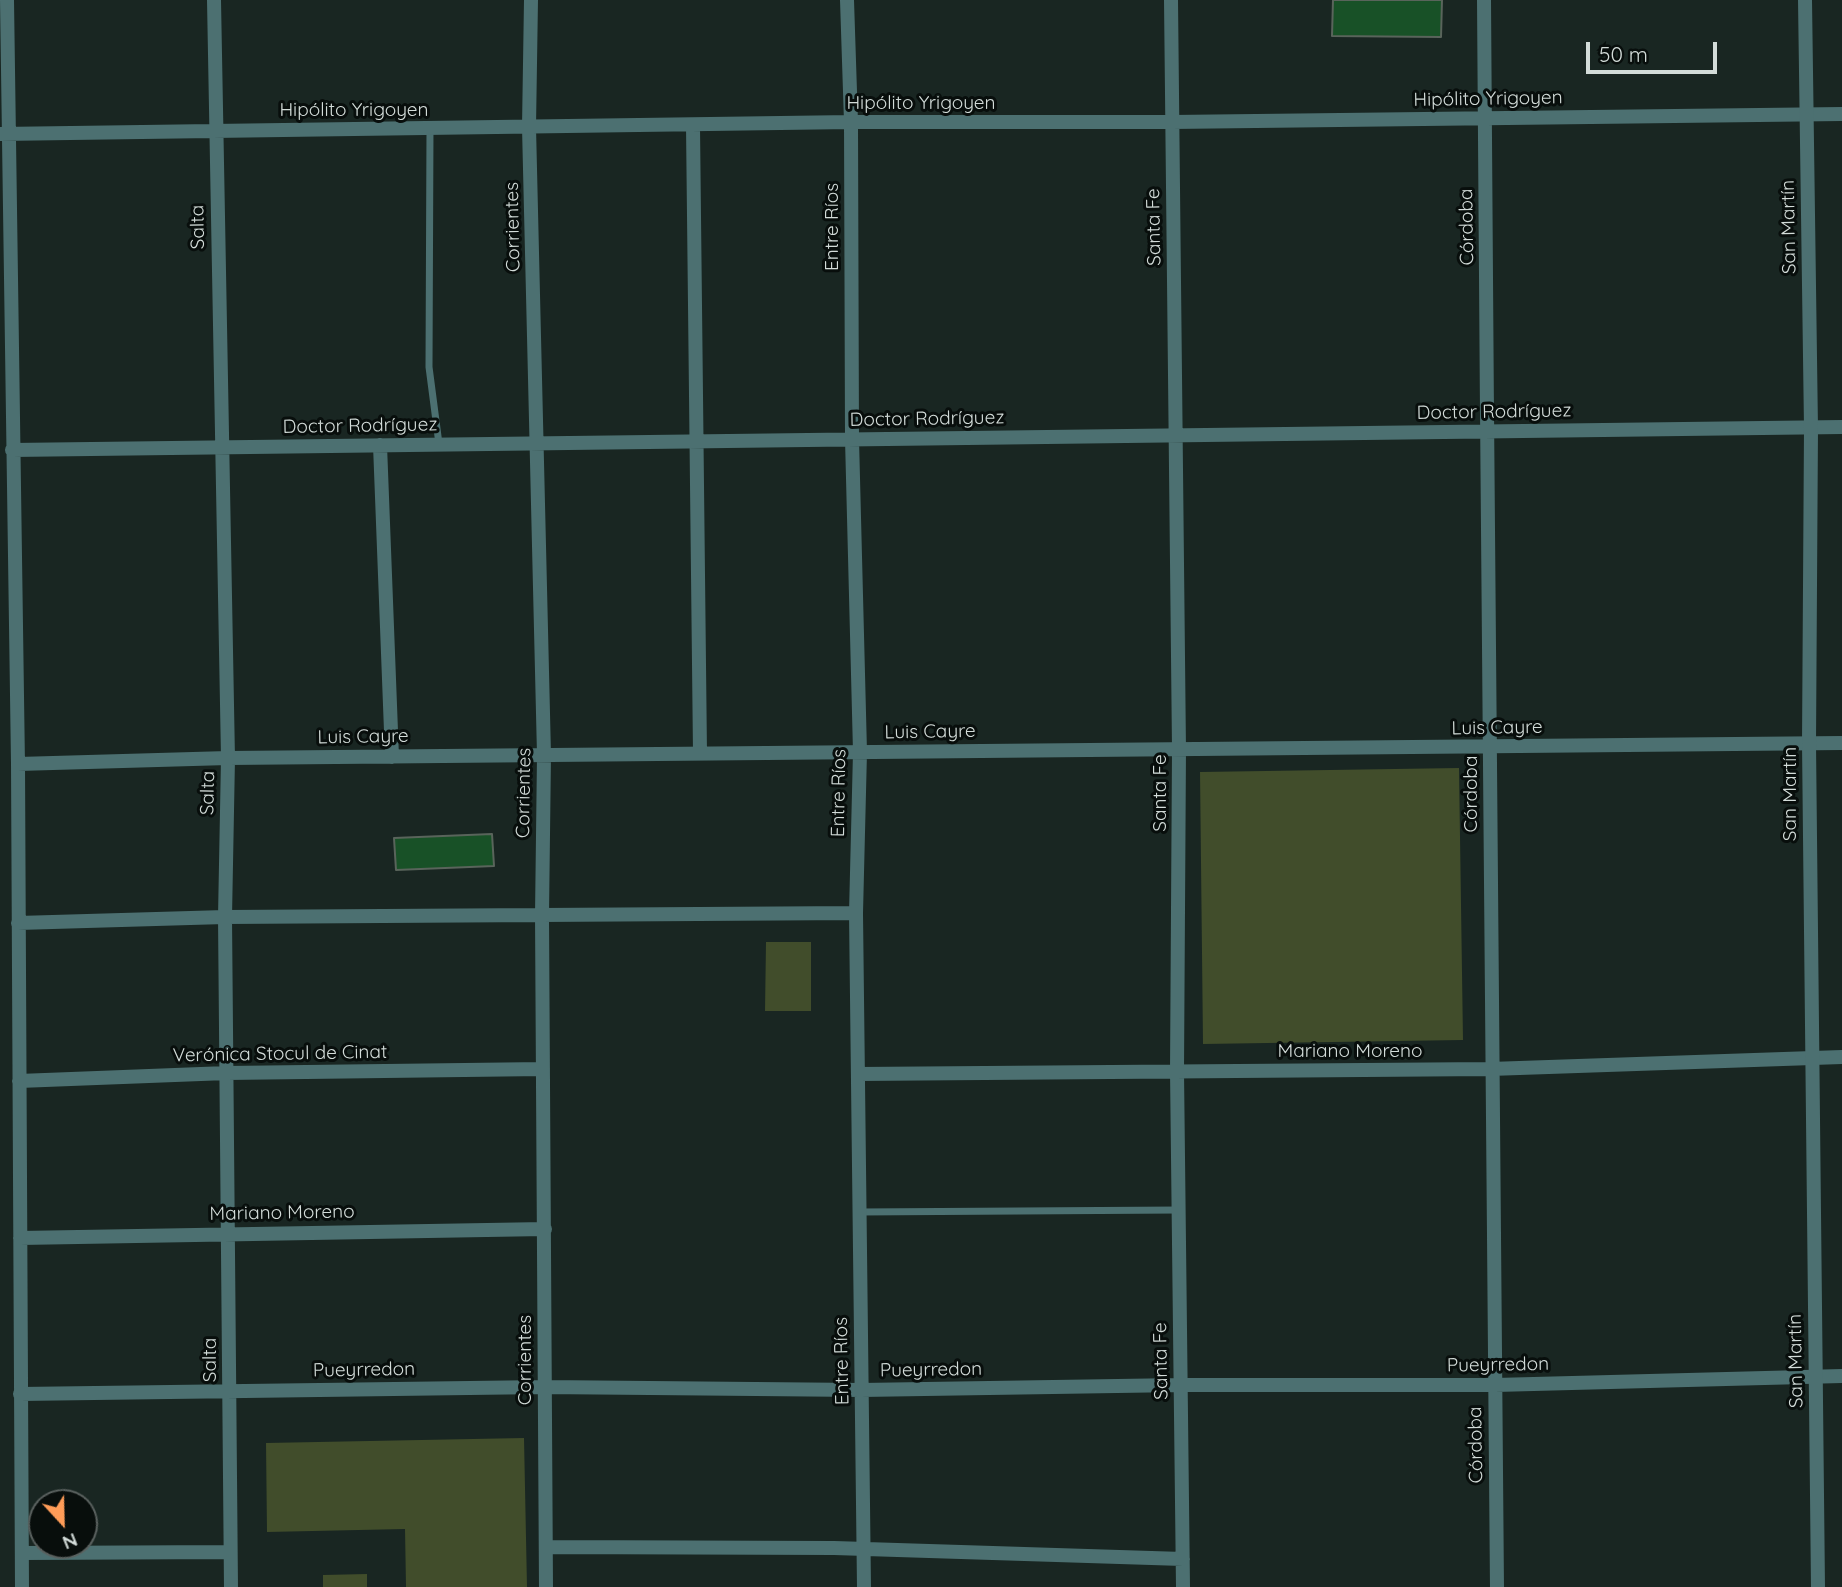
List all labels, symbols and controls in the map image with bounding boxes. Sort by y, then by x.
scale bar [1590,28,1721,72]
text: 50 m [1599,41,1648,67]
street label: Hipólito Yrigoyen [1413,86,1563,112]
street label: Hipólito Yrigoyen [846,92,996,114]
street label: Hipólito Yrigoyen [279,99,429,121]
street label: San Martín [1777,180,1801,274]
street label: Corrientes [501,182,525,272]
street label: Entre Ríos [821,183,843,271]
street label: Santa Fe [1142,188,1166,266]
street label: Córdoba [1455,188,1479,266]
street label: Salta [186,205,210,249]
street label: Doctor Rodríguez [1416,399,1572,425]
street label: Doctor Rodríguez [849,406,1005,432]
street label: Doctor Rodríguez [282,413,438,439]
street label: Luis Cayre [1451,716,1543,740]
street label: Luis Cayre [884,720,976,744]
street label: Luis Cayre [317,725,409,749]
street label: San Martín [1779,747,1801,841]
street label: Corrientes [512,748,536,838]
street label: Entre Ríos [827,749,851,837]
street label: Santa Fe [1149,754,1171,832]
street label: Córdoba [1460,756,1482,832]
street label: Salta [196,771,220,815]
street label: Mariano Moreno [1277,1040,1423,1062]
street label: Verónica Stocul de Cinat [172,1041,388,1067]
street label: Mariano Moreno [209,1200,355,1226]
street label: San Martín [1784,1314,1808,1408]
street label: Corrientes [514,1315,536,1405]
street label: Entre Ríos [830,1317,854,1405]
street label: Santa Fe [1149,1322,1173,1400]
street label: Salta [199,1338,221,1382]
street label: Pueyrredon [1447,1353,1549,1377]
street label: Pueyrredon [313,1358,415,1382]
street label: Pueyrredon [880,1358,982,1382]
street label: Córdoba [1464,1406,1488,1484]
north arrow [28,1489,98,1559]
text: N [59,1528,81,1555]

